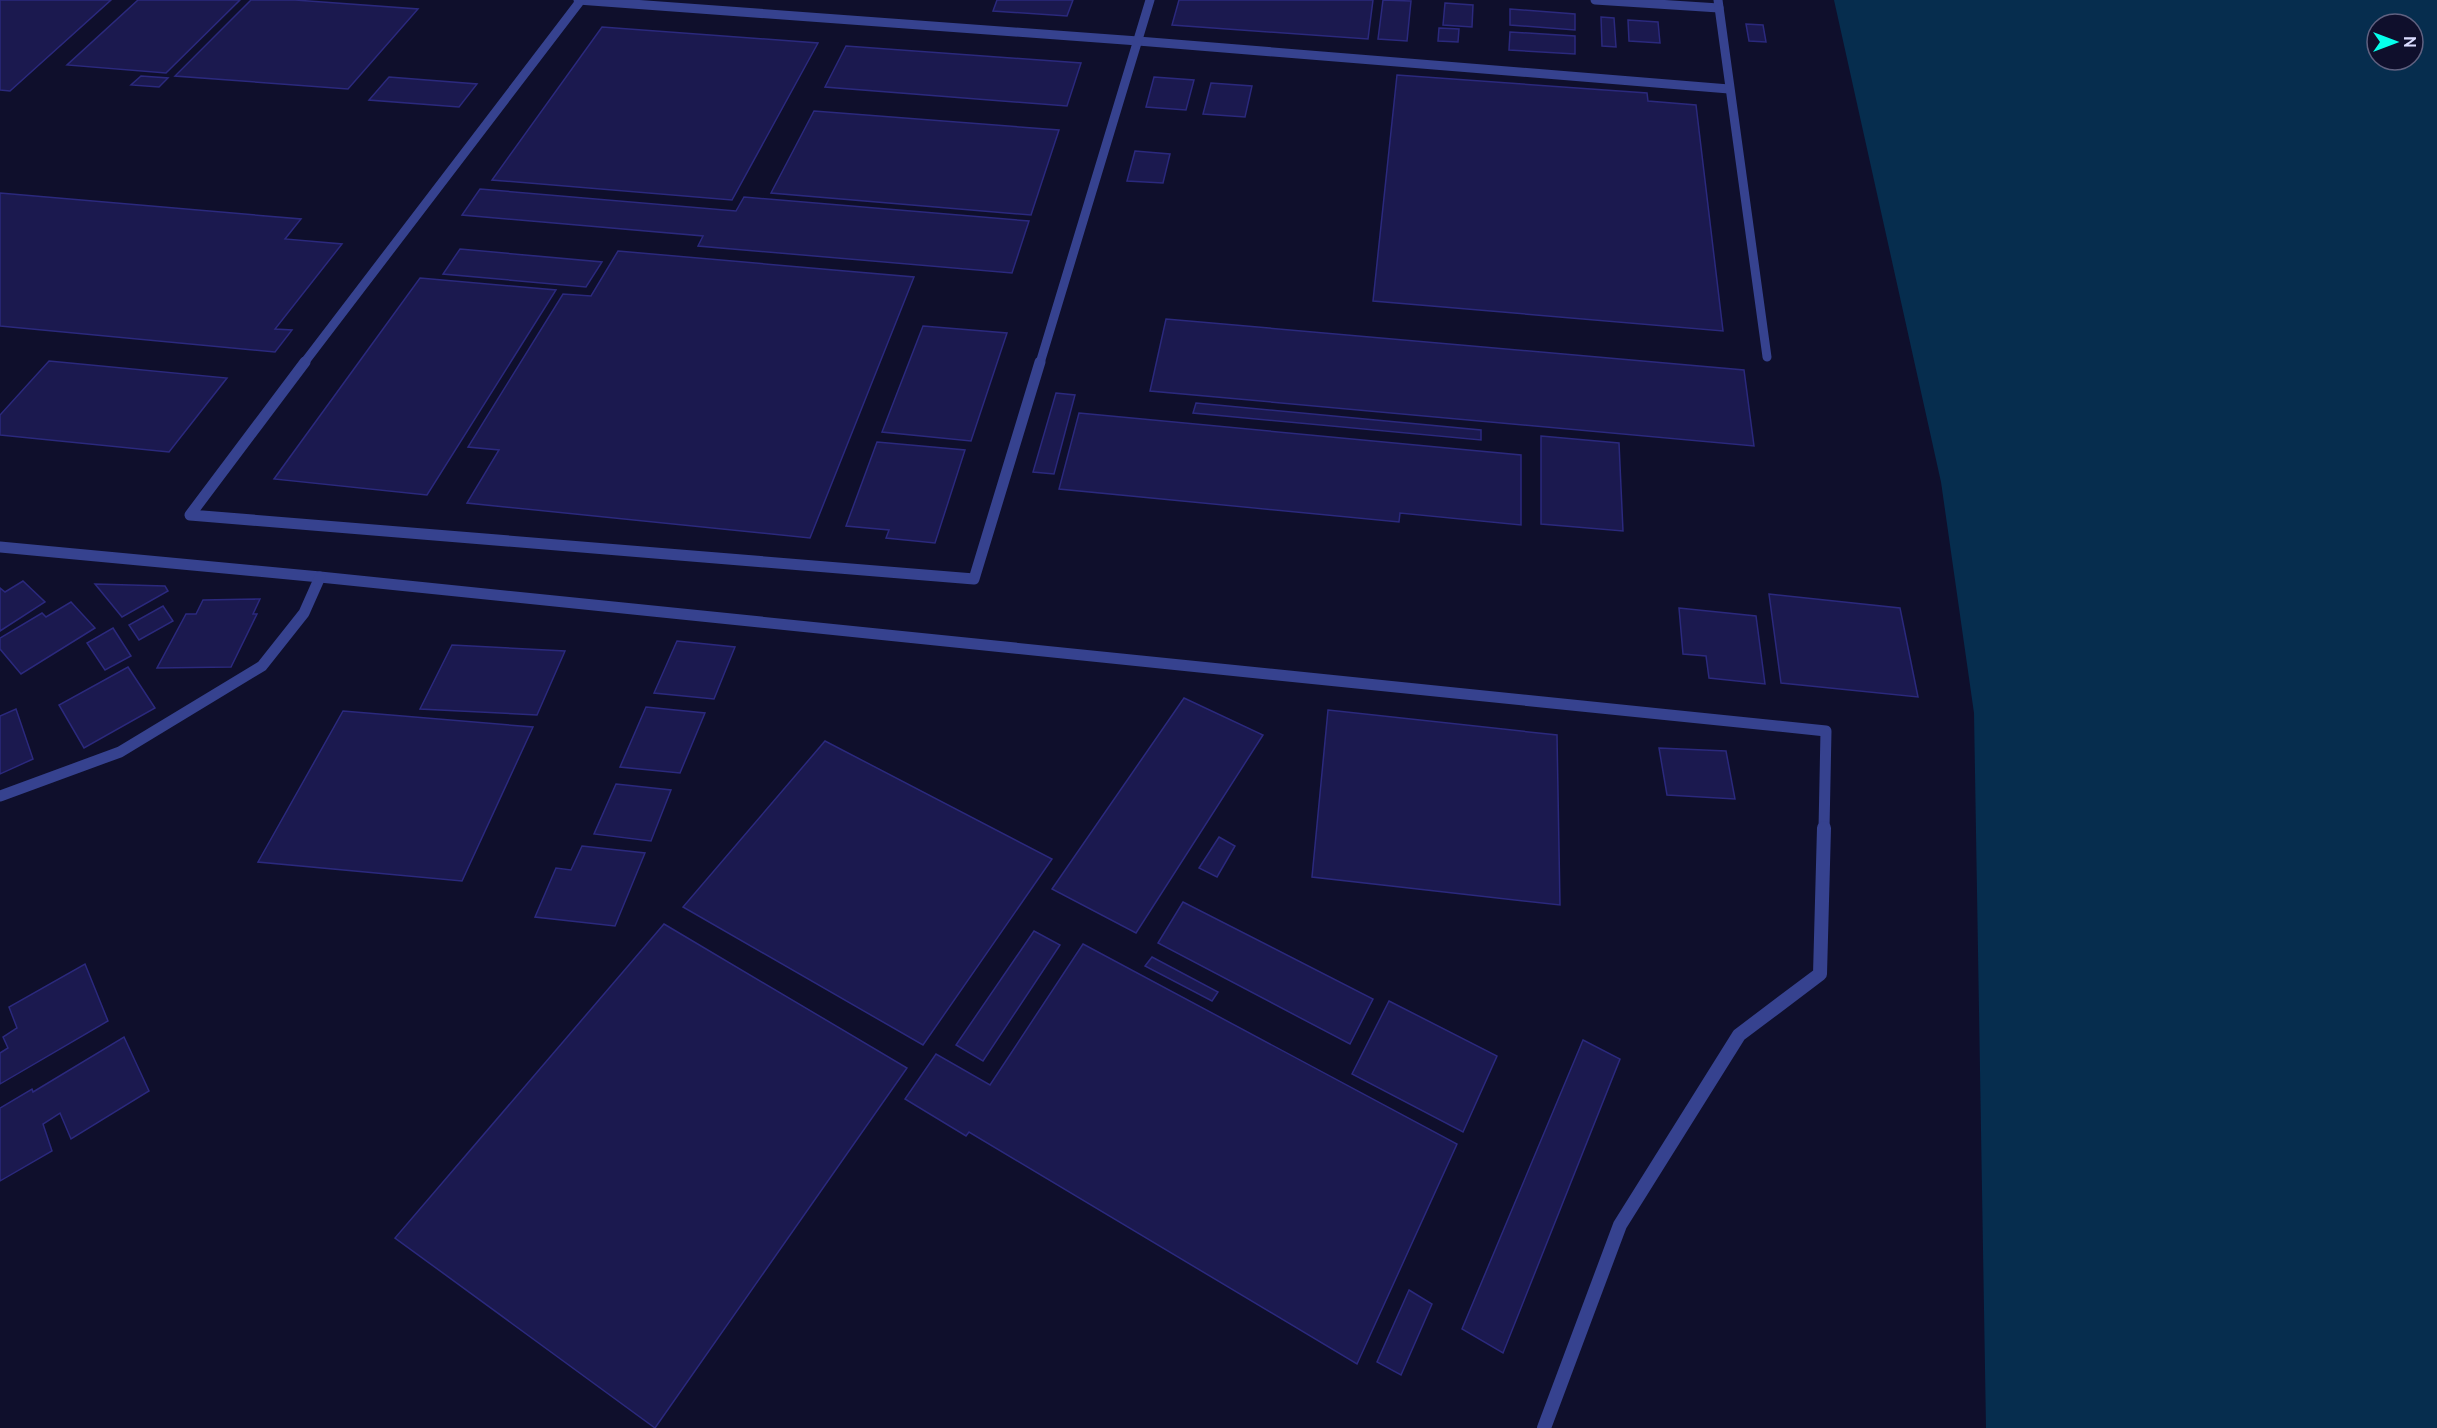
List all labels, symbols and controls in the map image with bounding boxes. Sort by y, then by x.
north arrow [2365,12,2425,72]
text: N [2401,36,2419,48]

